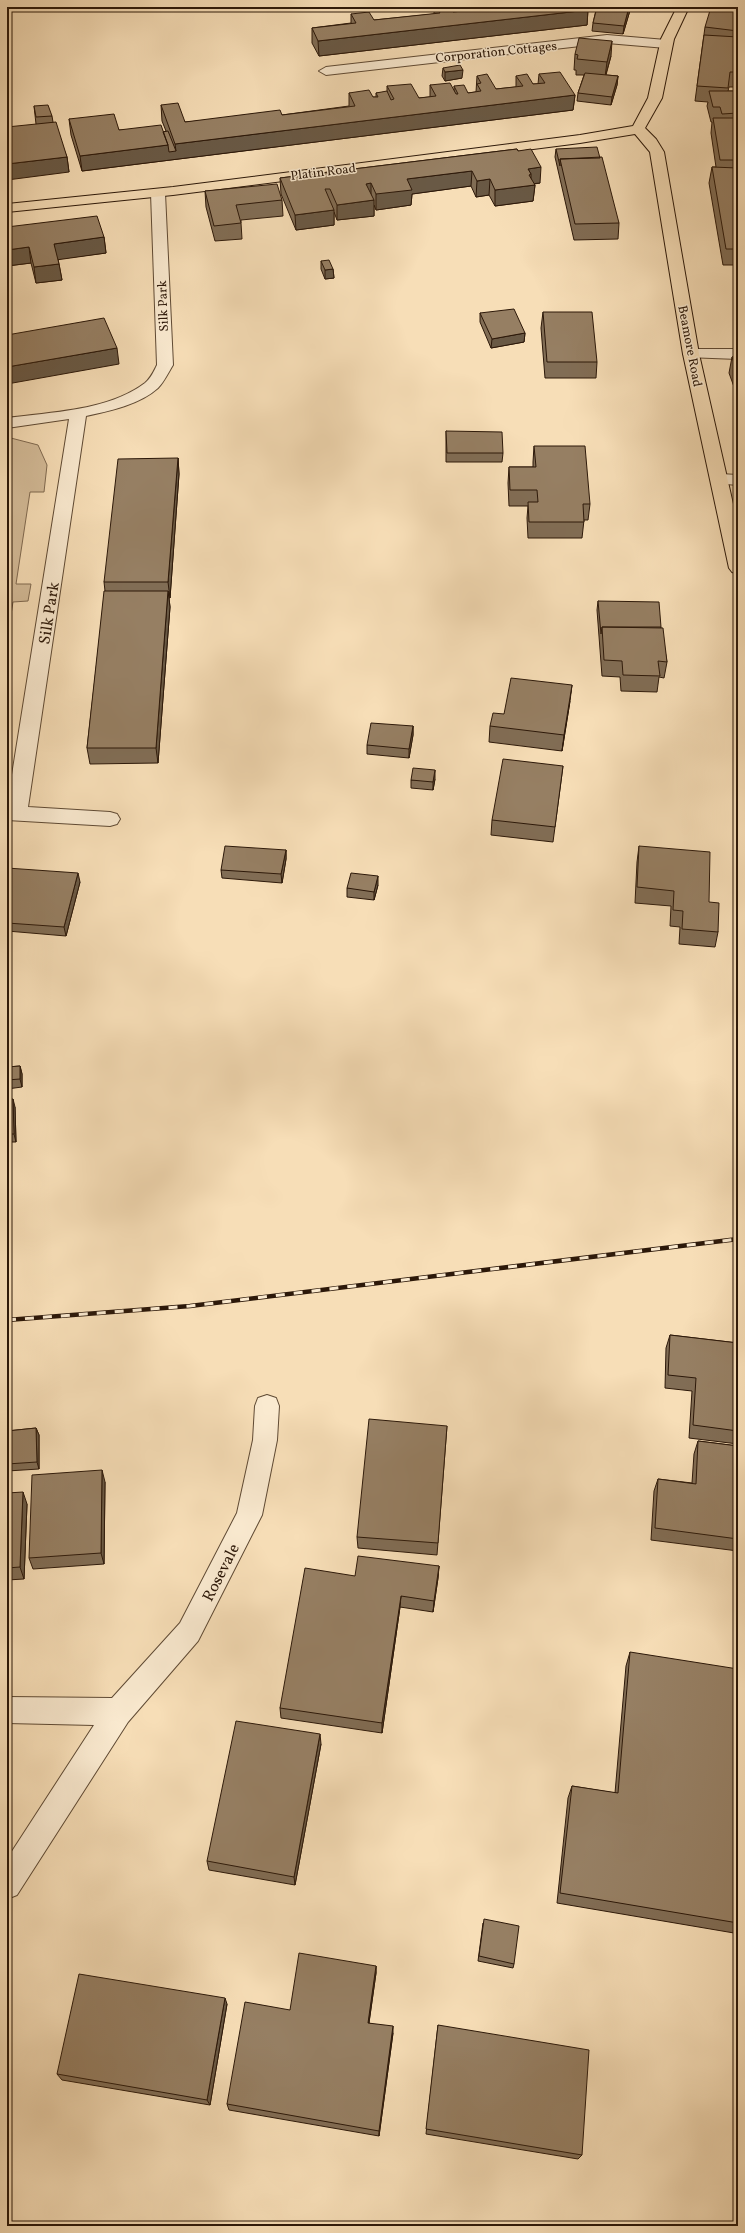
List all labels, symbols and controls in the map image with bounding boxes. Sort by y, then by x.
street label: Corporation Cottages [435,38,558,68]
street label: Platin Road [289,160,357,186]
street label: Silk Park [154,280,174,332]
street label: Beamore Road [672,304,706,389]
street label: Silk Park [34,580,66,646]
street label: Rosevale [198,1540,246,1606]

